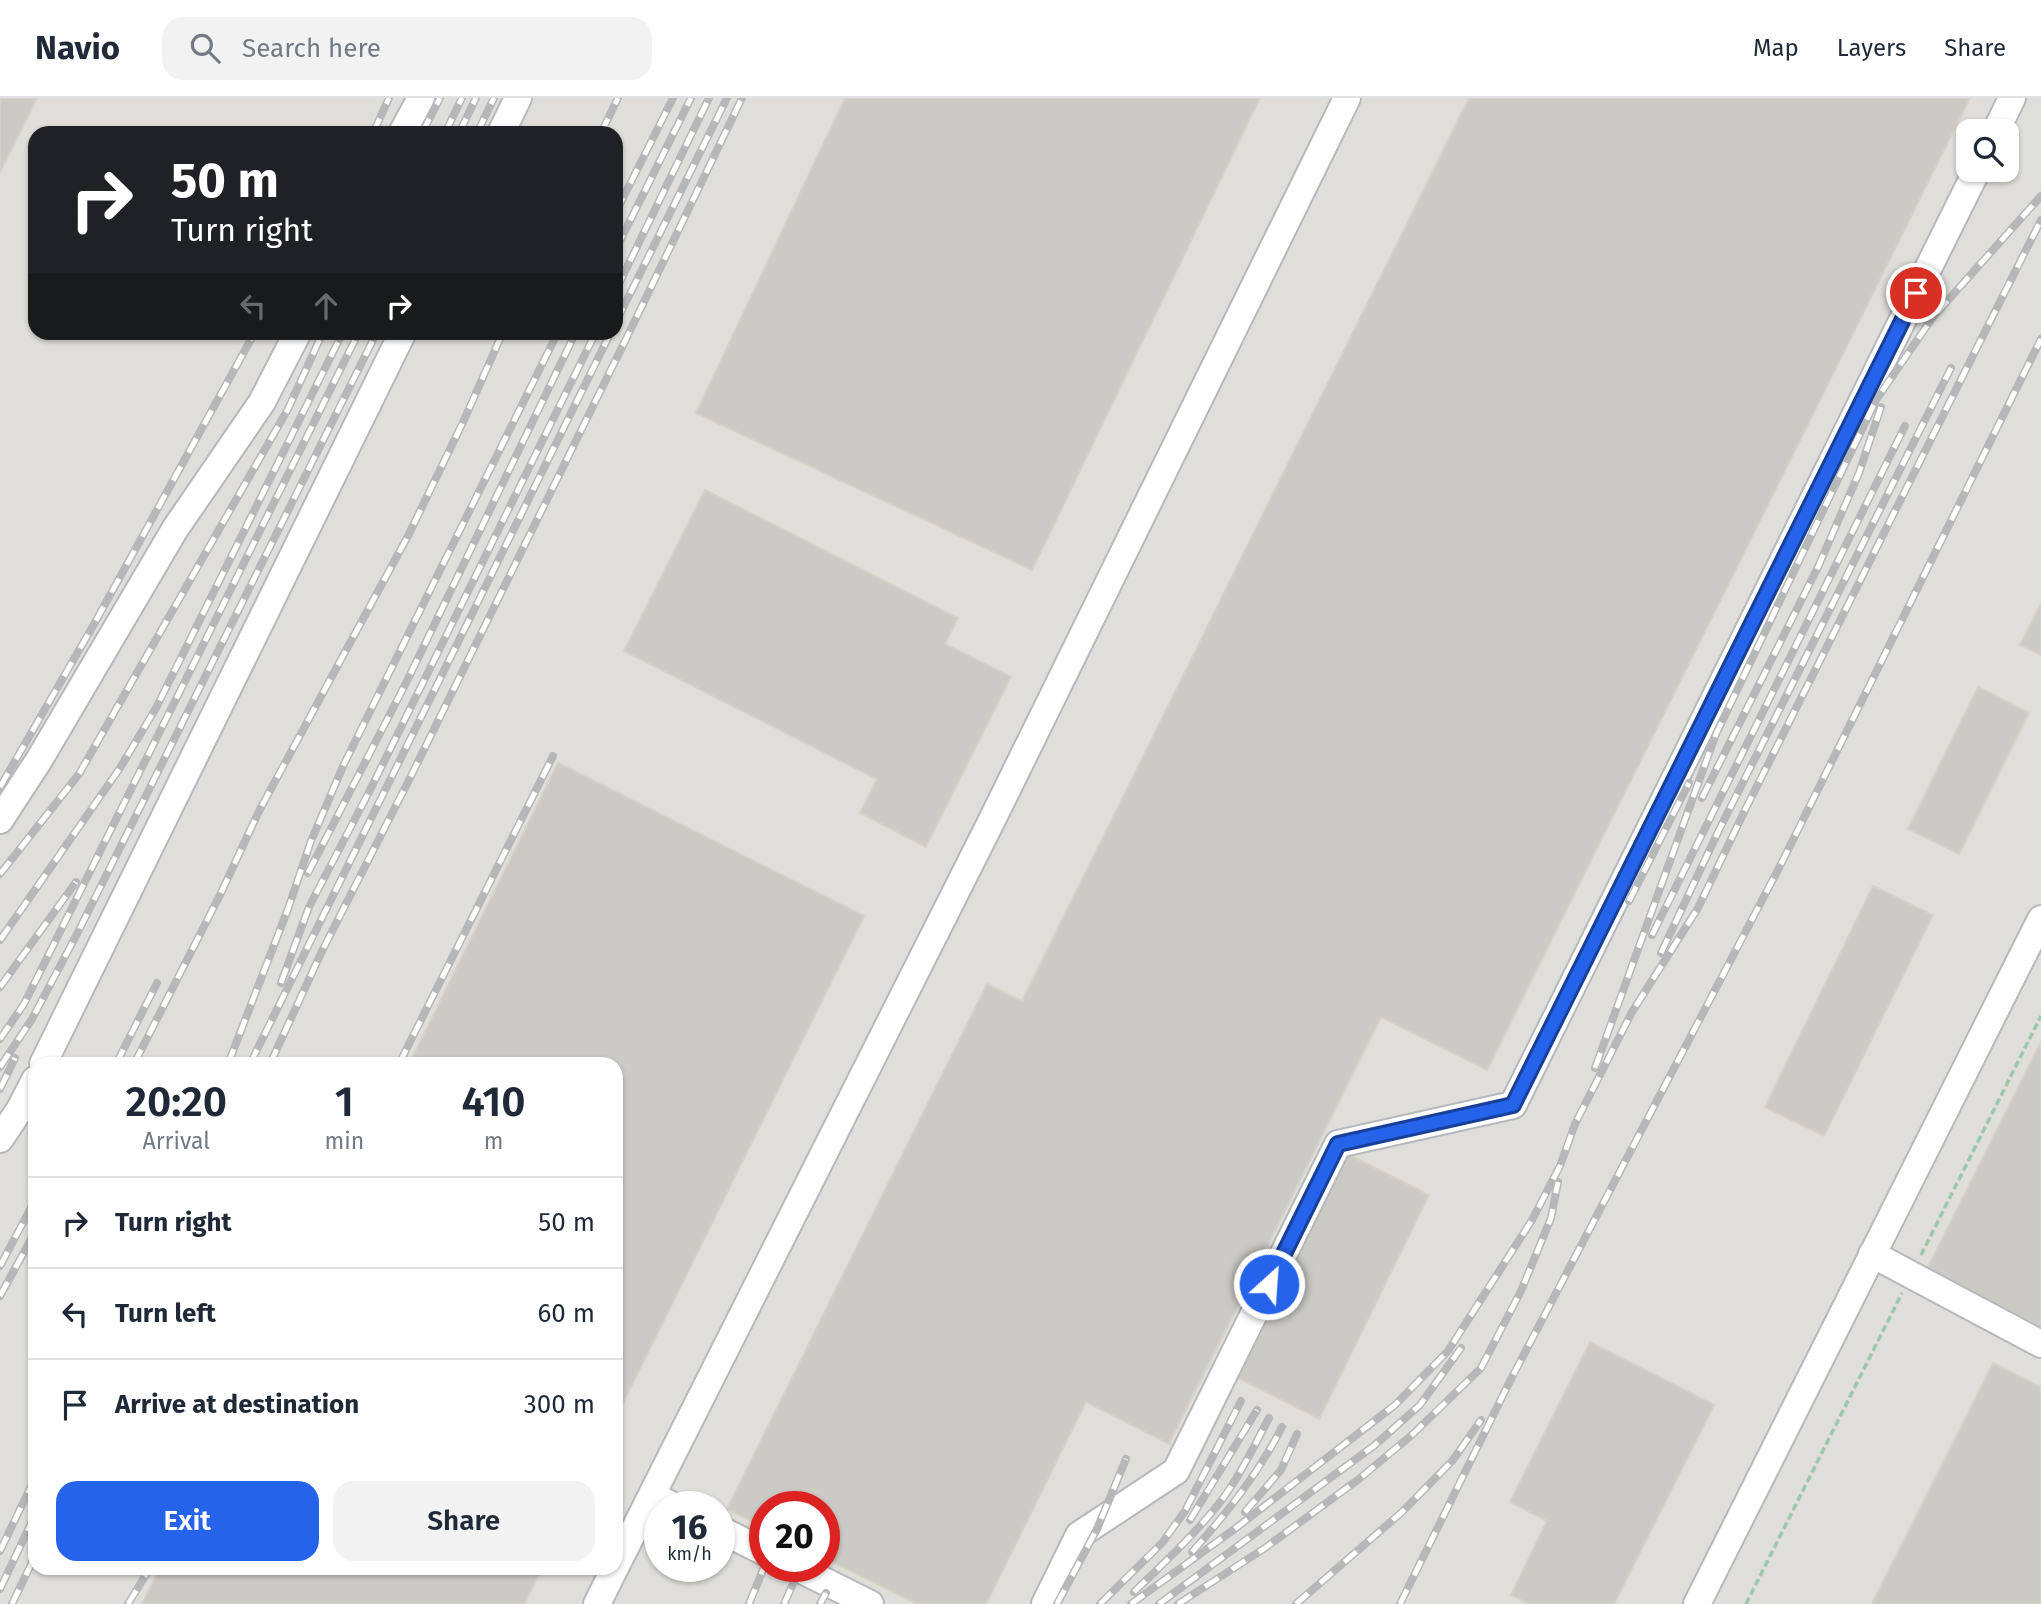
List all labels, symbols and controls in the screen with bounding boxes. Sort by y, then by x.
search box [162,17,652,80]
text: Navio [35,28,120,68]
icon: search [186,29,224,67]
text: Search here [242,33,381,64]
text: Map [1753,34,1799,62]
text: Layers [1837,34,1906,62]
text: Share [1944,34,2006,62]
map controls [1956,119,2019,182]
button: search [1956,119,2019,182]
text: 50 m [171,151,279,210]
icon: right [56,154,147,245]
text: Turn right [171,211,313,249]
pin [1886,263,1946,323]
icon: arrive [1897,274,1935,312]
icon: left [234,287,272,325]
icon: ahead [307,287,345,325]
icon: right [380,287,418,325]
text: 20:20 [125,1077,227,1127]
text: 1 [335,1077,354,1127]
text: 410 [462,1077,526,1127]
text: Arrival [143,1127,210,1155]
text: min [325,1127,364,1155]
text: m [484,1127,503,1155]
icon: right [56,1204,94,1242]
text: Turn right [115,1207,232,1238]
text: 50 m [538,1207,595,1238]
position arrow [1232,1247,1306,1321]
icon: left [56,1295,94,1333]
text: Turn left [115,1298,216,1329]
text: 60 m [537,1298,595,1329]
icon: arrive [56,1386,94,1424]
text: Arrive at destination [115,1389,359,1420]
text: 300 m [524,1389,595,1420]
button: Exit [56,1481,319,1561]
button: Share [333,1481,595,1561]
speed limit sign: 20 [749,1491,840,1582]
text: 16 [672,1506,707,1548]
text: km/h [667,1543,712,1565]

